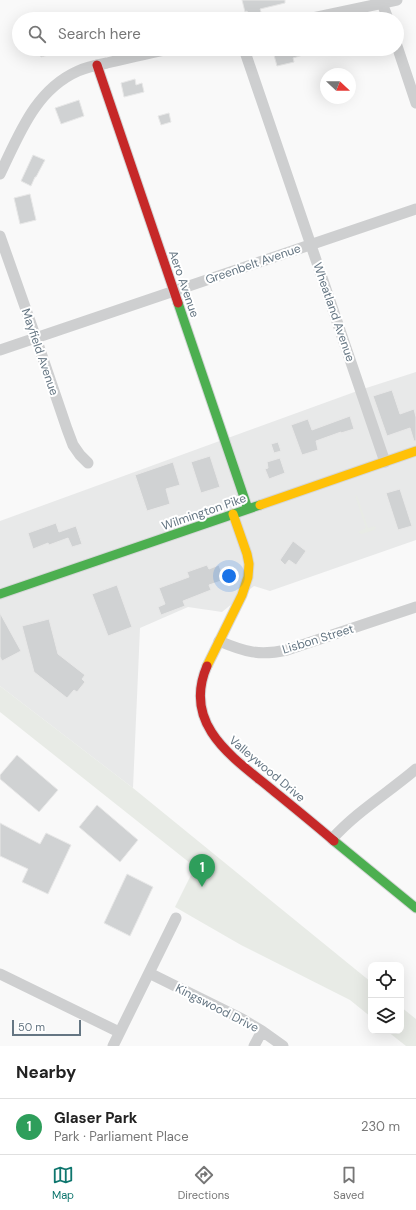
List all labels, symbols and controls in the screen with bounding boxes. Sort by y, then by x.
search box [12,12,404,56]
icon: search [26,23,48,45]
text: Search here [58,24,141,44]
north arrow [320,68,356,104]
street label: Greenbelt Avenue [203,240,303,288]
street label: Aero Avenue [165,248,203,320]
street label: Wheatland Avenue [310,260,359,364]
street label: Mayfield Avenue [18,306,62,398]
street label: Wilmington Pike [160,490,249,534]
your location [219,566,239,586]
street label: Lisbon Street [280,620,356,657]
street label: Valleywood Drive [226,732,309,806]
pin: 1 [189,854,215,887]
map controls [368,962,404,1034]
button: locate [368,962,404,998]
street label: Kingswood Drive [173,980,262,1036]
button: layers [368,998,404,1034]
scale bar [12,1018,81,1037]
text: 50 m [18,1020,45,1034]
text: Nearby [16,1061,76,1083]
text: Glaser Park [54,1108,137,1128]
text: 1 [27,1118,31,1135]
text: 230 m [361,1118,400,1135]
text: Park · Parliament Place [54,1128,189,1145]
tab: Map [52,1164,74,1202]
tab: Directions [178,1164,230,1202]
tab: Saved [333,1164,364,1202]

